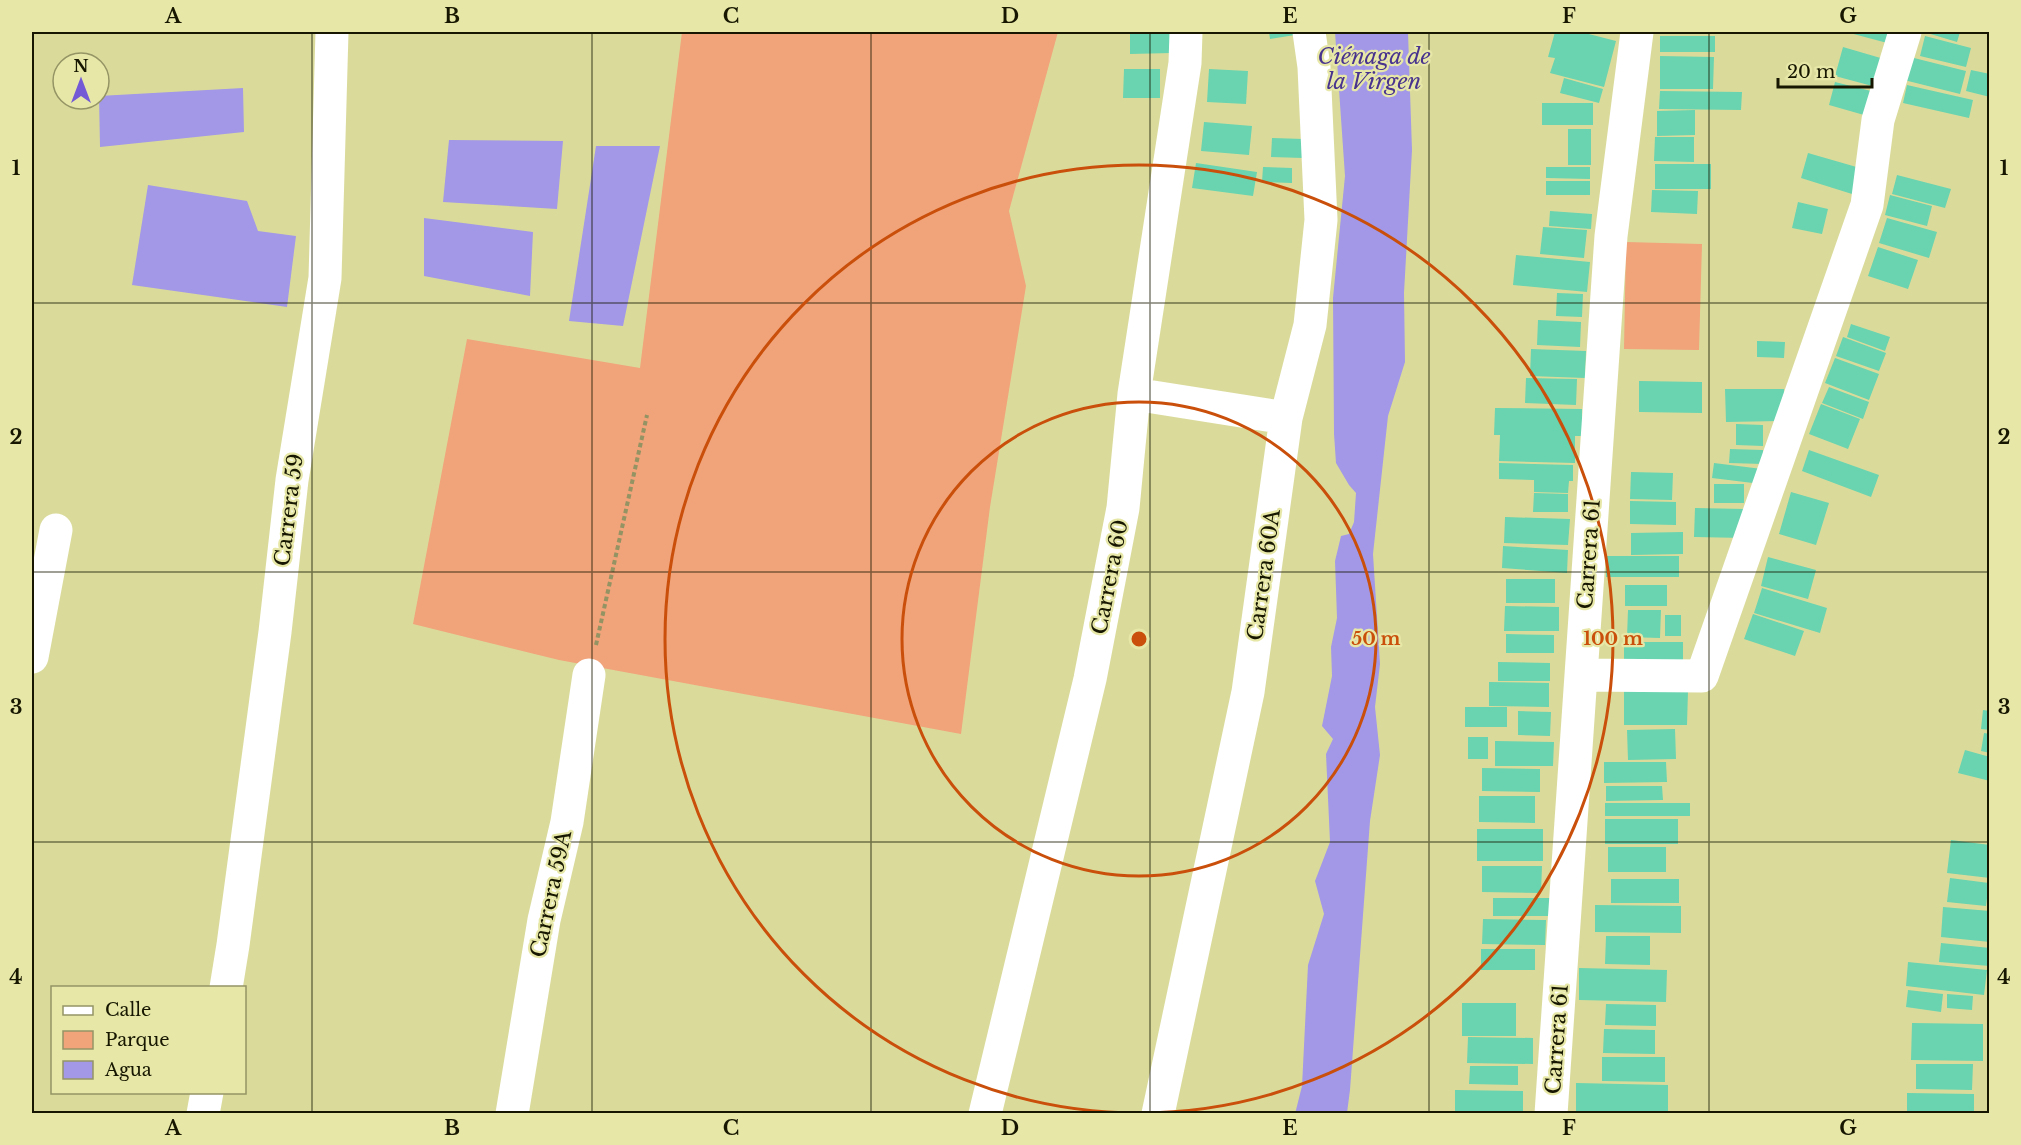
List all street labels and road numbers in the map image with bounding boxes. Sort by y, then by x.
street label: Carrera 59 [269,452,309,568]
street label: Carrera 61 [1572,498,1606,610]
street label: Carrera 60A [1242,507,1286,642]
street label: Carrera 60 [1086,517,1134,637]
street label: Carrera 59A [525,827,577,960]
street label: Carrera 61 [1540,983,1574,1095]

